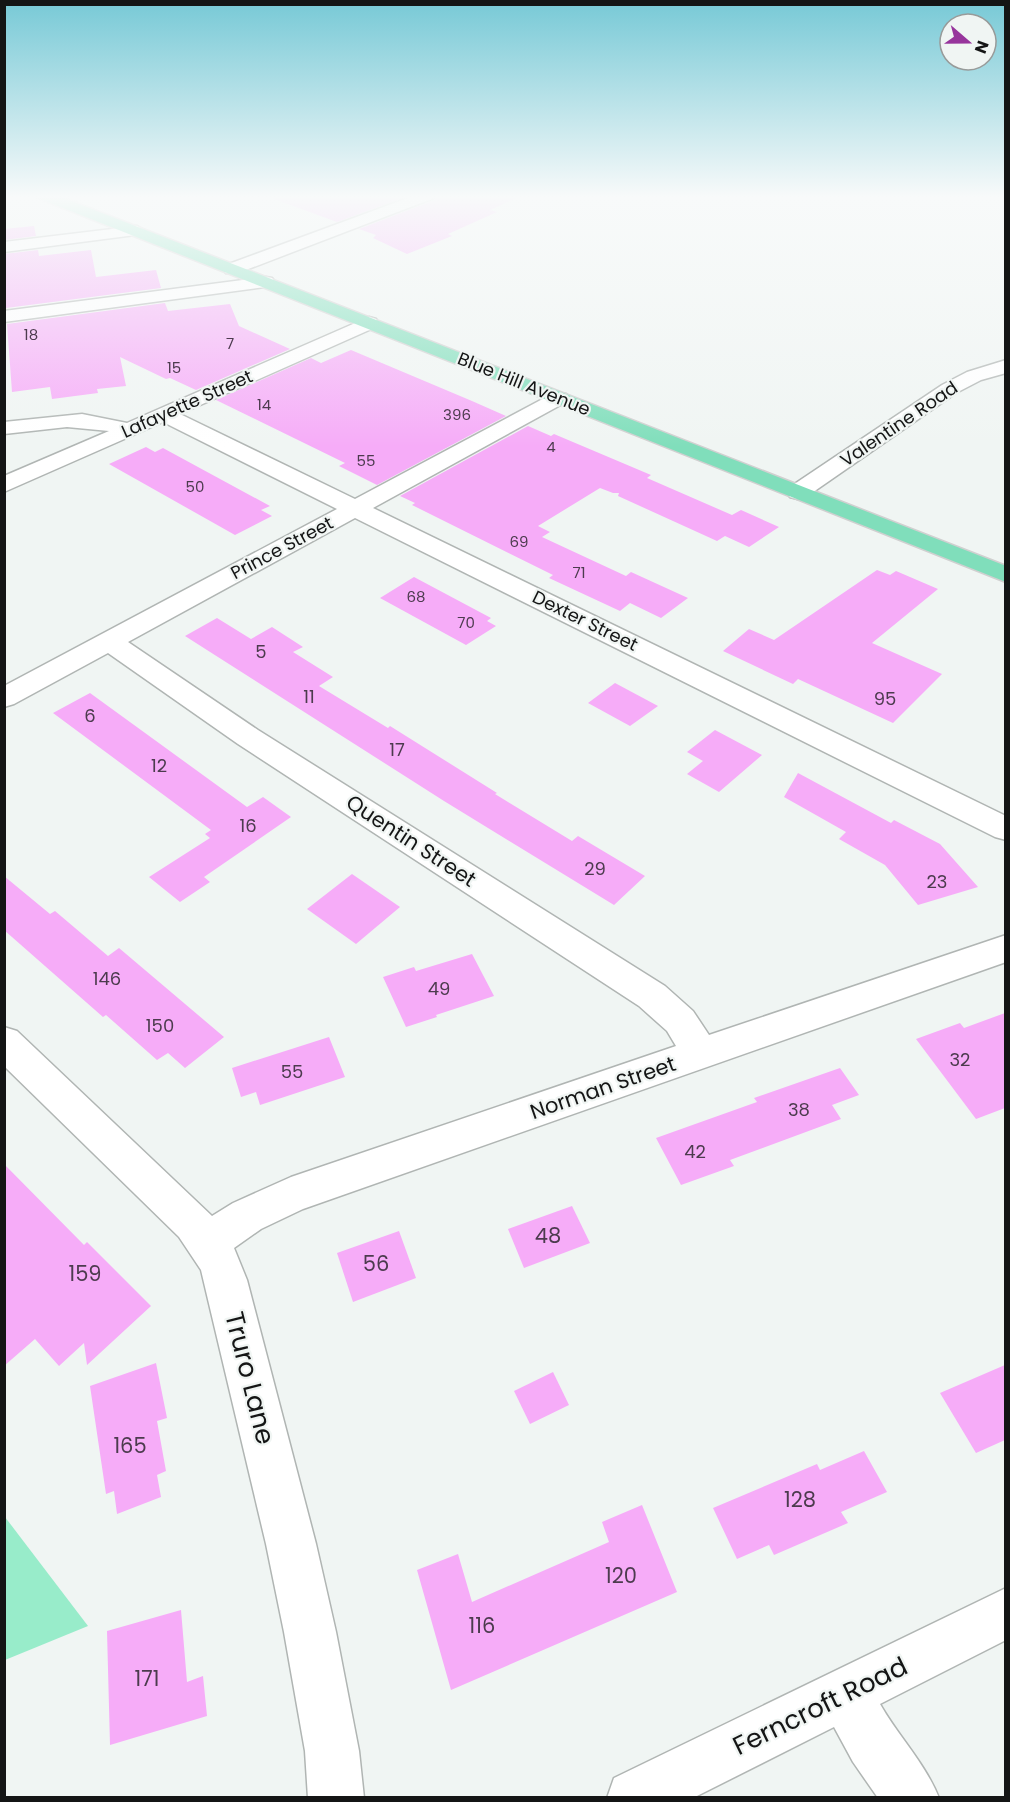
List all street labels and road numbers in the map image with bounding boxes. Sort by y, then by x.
street label: Blue Hill Avenue [454,346,594,422]
street label: Lafayette Street [117,363,256,444]
street label: Valentine Road [835,375,962,472]
street label: Prince Street [226,510,337,585]
street label: Dexter Street [528,584,642,657]
street label: Quentin Street [341,788,482,894]
street label: Norman Street [526,1049,680,1126]
street label: Truro Lane [216,1308,284,1448]
street label: Ferncroft Road [727,1648,913,1764]

